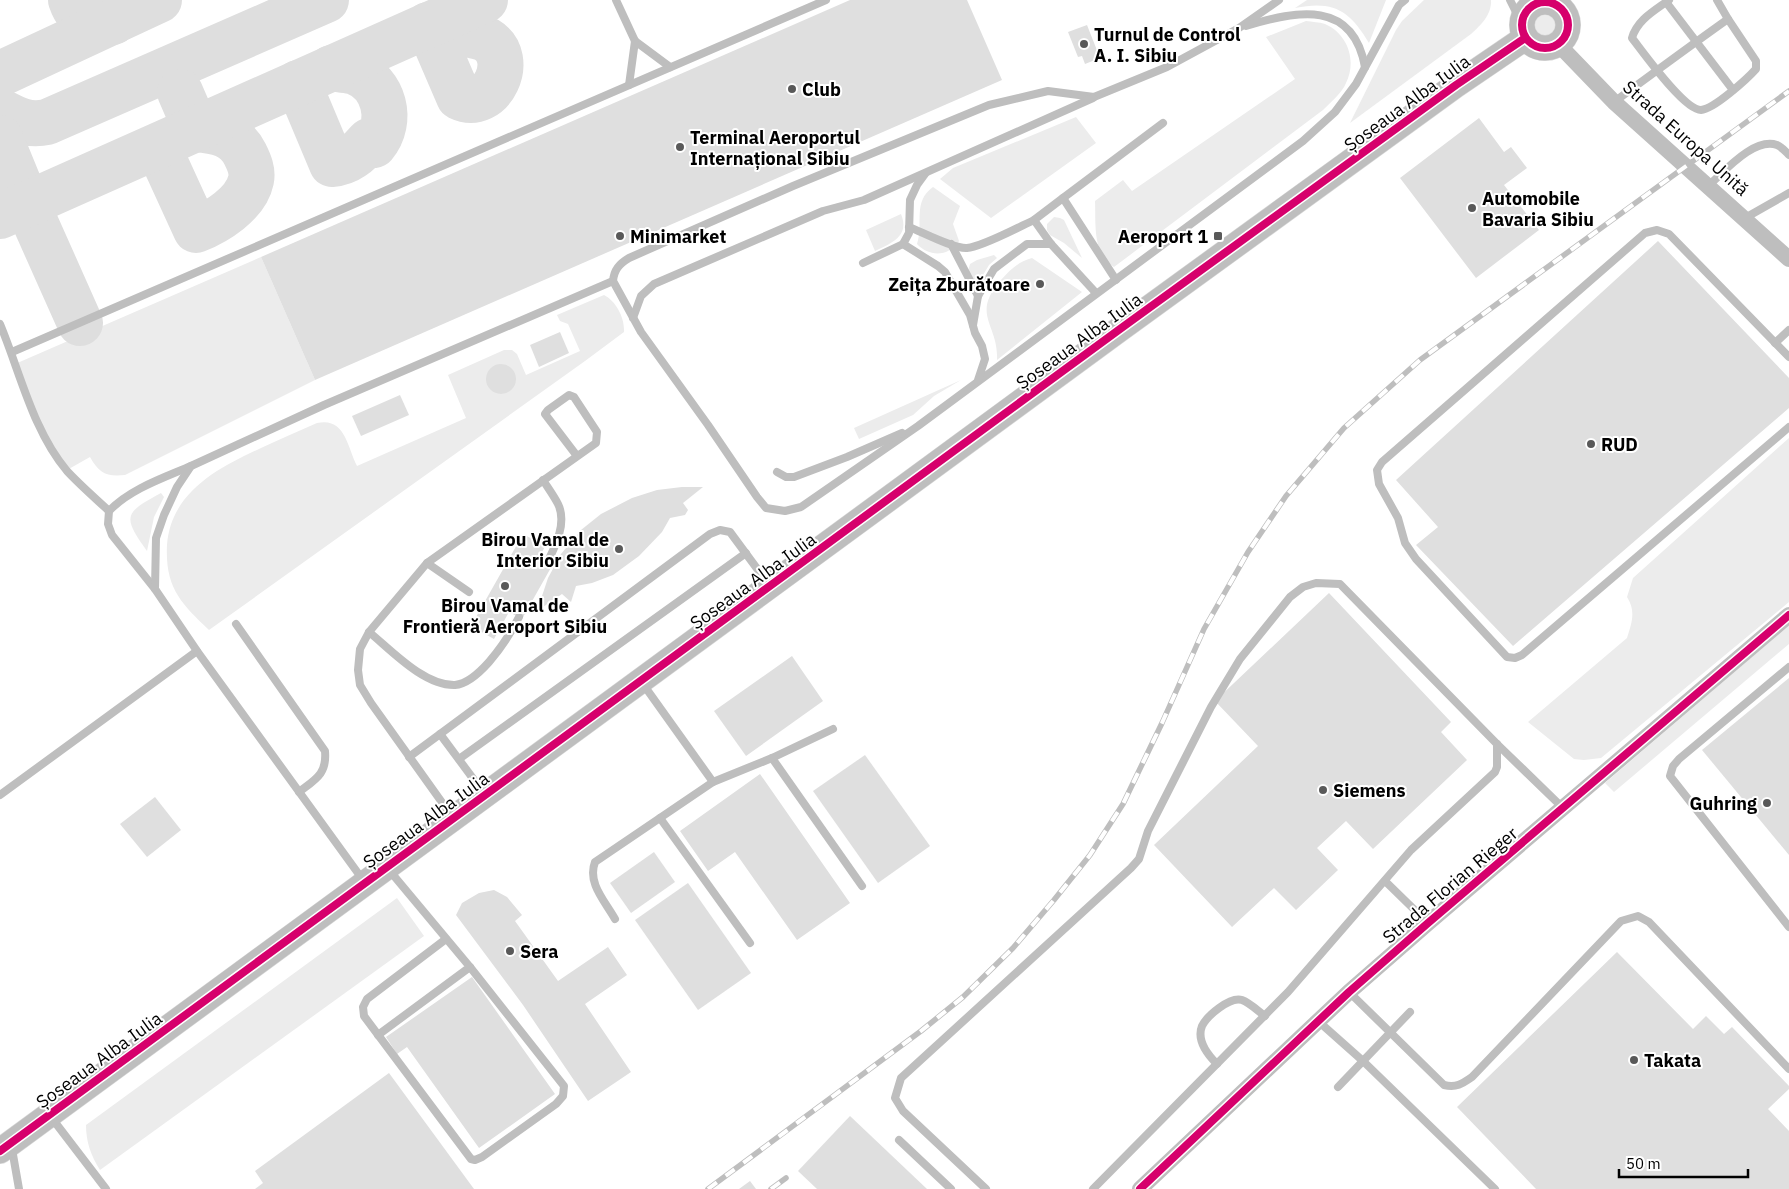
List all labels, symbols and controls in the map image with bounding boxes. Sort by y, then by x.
place label: Turnul de Control A. I. Sibiu [1094,23,1241,67]
marker: Turnul de Control A. I. Sibiu [1078,38,1090,50]
street label: Șoseaua Alba Iulia [1340,49,1475,156]
street label: Strada Europa Unită [1618,75,1754,201]
place label: Club [802,78,841,101]
marker: Club [786,83,798,95]
place label: Terminal Aeroportul Internațional Sibiu [690,126,860,170]
marker: Terminal Aeroportul Internațional Sibiu [674,141,686,153]
place label: Automobile Bavaria Sibiu [1482,187,1594,231]
marker: Automobile Bavaria Sibiu [1466,202,1478,214]
place label: Minimarket [630,225,726,248]
place label: Aeroport 1 [1118,225,1208,248]
marker: Minimarket [614,230,626,242]
marker: Aeroport 1 [1212,230,1224,242]
place label: Zeița Zburătoare [888,273,1030,296]
marker: Zeița Zburătoare [1034,278,1046,290]
street label: Șoseaua Alba Iulia [1012,287,1147,394]
place label: RUD [1601,433,1638,456]
marker: RUD [1585,438,1597,450]
street label: Șoseaua Alba Iulia [686,527,821,634]
place label: Birou Vamal de Interior Sibiu [481,528,609,572]
marker: Birou Vamal de Interior Sibiu [613,543,625,555]
marker: Birou Vamal de Frontieră Aeroport Sibiu [499,580,511,592]
place label: Birou Vamal de Frontieră Aeroport Sibiu [403,594,607,638]
street label: Șoseaua Alba Iulia [359,766,494,873]
place label: Siemens [1333,779,1406,802]
marker: Siemens [1317,784,1329,796]
place label: Guhring [1690,792,1757,815]
marker: Guhring [1761,797,1773,809]
street label: Strada Florian Rieger [1378,822,1523,948]
place label: Sera [520,940,559,963]
marker: Sera [504,945,516,957]
street label: Șoseaua Alba Iulia [32,1006,167,1113]
place label: Takata [1644,1049,1701,1072]
marker: Takata [1628,1054,1640,1066]
scale bar [1619,1146,1748,1178]
text: 50 m [1626,1154,1661,1173]

